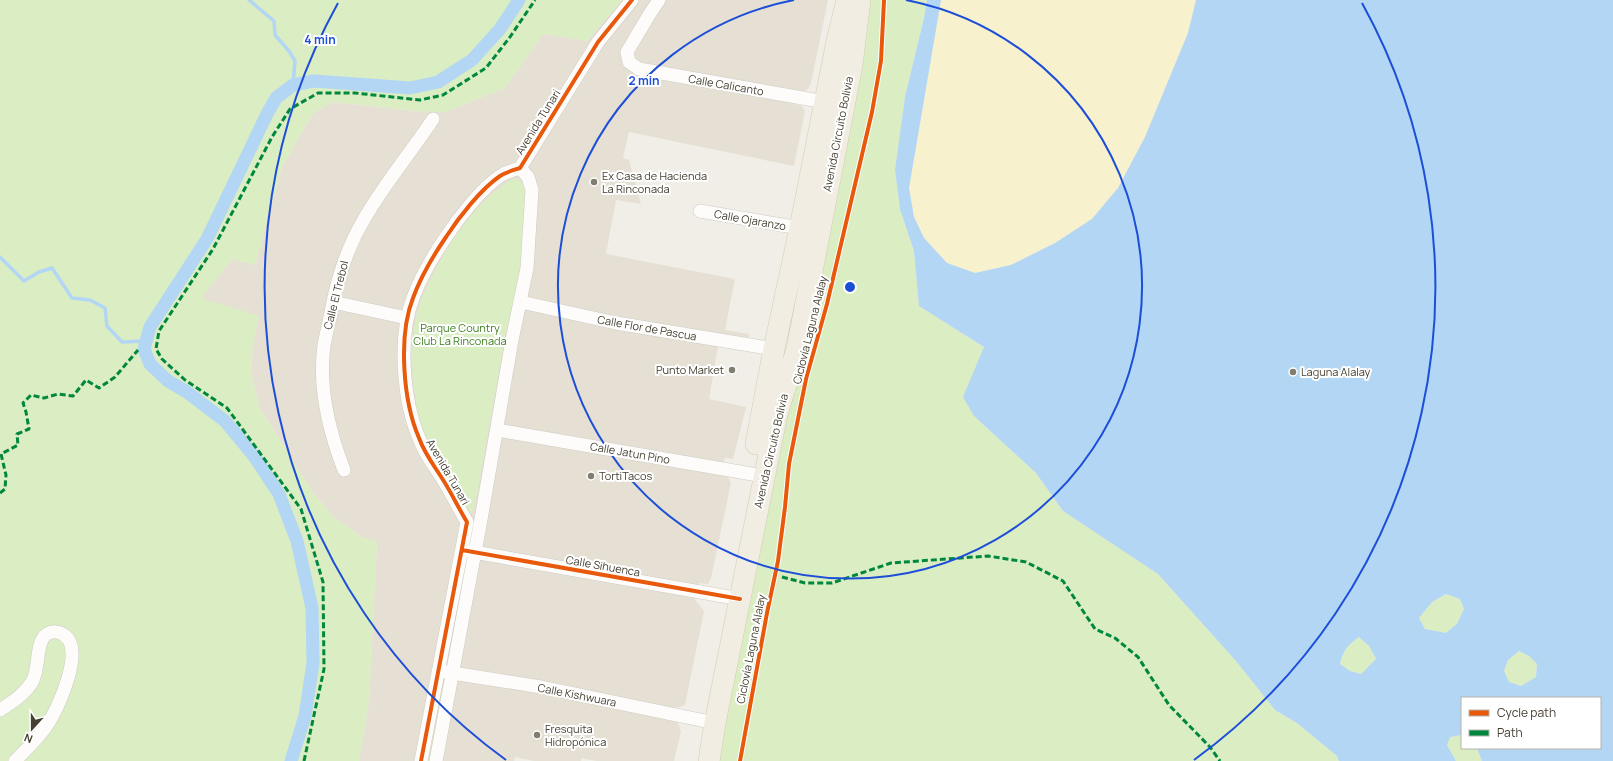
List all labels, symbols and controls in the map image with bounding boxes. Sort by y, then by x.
text: 4 min [304,31,336,48]
street label: Calle Calicanto [687,70,765,99]
text: 2 min [628,72,660,89]
street label: Avenida Circuito Bolivia [819,75,856,193]
street label: Avenida Tunari [512,86,563,157]
place label: Ex Casa de Hacienda La Rinconada [602,168,707,196]
marker: Ex Casa de Hacienda La Rinconada [589,177,599,187]
street label: Calle Ojaranzo [713,206,788,233]
street label: Calle El Trebol [320,259,351,331]
street label: Ciclovía Laguna Alalay [789,274,830,386]
centre of rings [843,280,857,294]
street label: Calle Flor de Pascua [596,311,698,344]
park label: Parque Country Club La Rinconada [413,320,507,348]
place label: Punto Market [656,362,724,377]
place label: Laguna Alalay [1301,364,1371,379]
marker: Punto Market [727,365,737,375]
marker: Laguna Alalay [1288,367,1298,377]
street label: Avenida Circuito Bolivia [750,392,791,510]
street label: Avenida Tunari [423,436,473,507]
street label: Calle Jatun Pino [589,438,672,467]
place label: TortiTacos [599,468,652,483]
marker: TortiTacos [586,471,596,481]
street label: Calle Sihuenca [565,552,641,579]
street label: Ciclovía Laguna Alalay [733,593,769,705]
street label: Calle Kishwuara [536,680,618,710]
legend [1461,697,1601,749]
text: Cycle path [1497,704,1556,721]
north arrow [12,709,52,749]
place label: Fresquita Hidropónica [545,721,606,749]
text: Path [1497,724,1523,741]
text: N [22,730,35,747]
marker: Fresquita Hidropónica [532,730,542,740]

